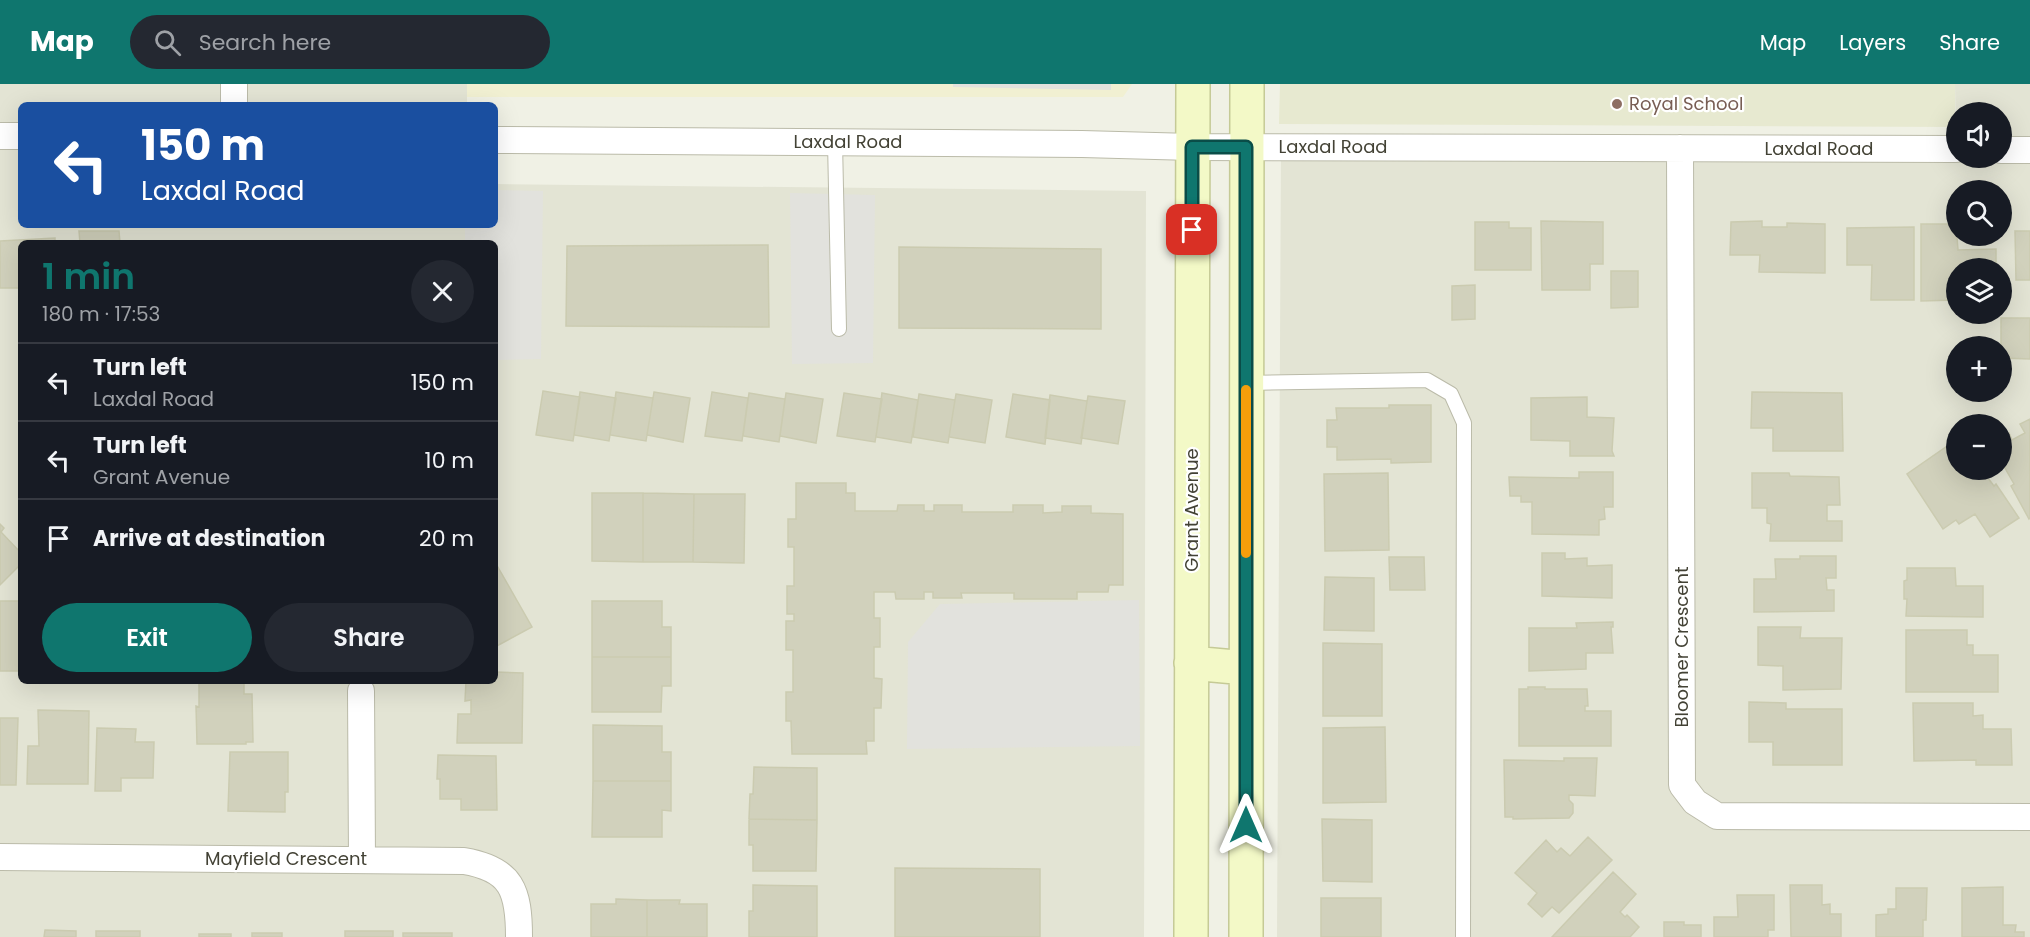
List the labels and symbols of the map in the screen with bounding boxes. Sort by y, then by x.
place label: Royal School [1629,91,1743,116]
marker: Royal School [1610,97,1624,111]
street label: Laxdal Road [794,129,902,154]
street label: Laxdal Road [1279,134,1387,159]
street label: Laxdal Road [1765,136,1873,161]
pin [1166,204,1217,255]
street label: Grant Avenue [1179,448,1204,572]
street label: Bloomer Crescent [1669,566,1694,728]
position arrow [1214,793,1278,857]
street label: Mayfield Crescent [205,846,367,871]

